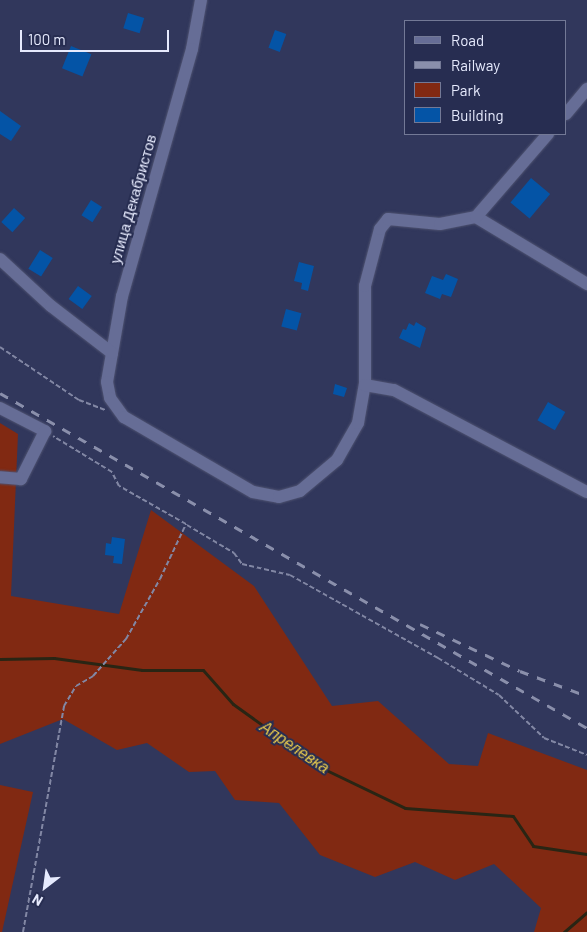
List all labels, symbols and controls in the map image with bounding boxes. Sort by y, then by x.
scale bar [22,20,171,52]
legend [404,20,567,135]
text: 100 m [28,30,66,48]
text: Road [451,31,484,49]
text: Railway [451,56,500,74]
text: Park [451,81,480,99]
text: Building [451,106,504,124]
street label: улица Декабристов [106,132,160,266]
water label: Апрелевка [257,717,333,777]
north arrow [20,862,70,912]
text: N [29,891,46,910]

